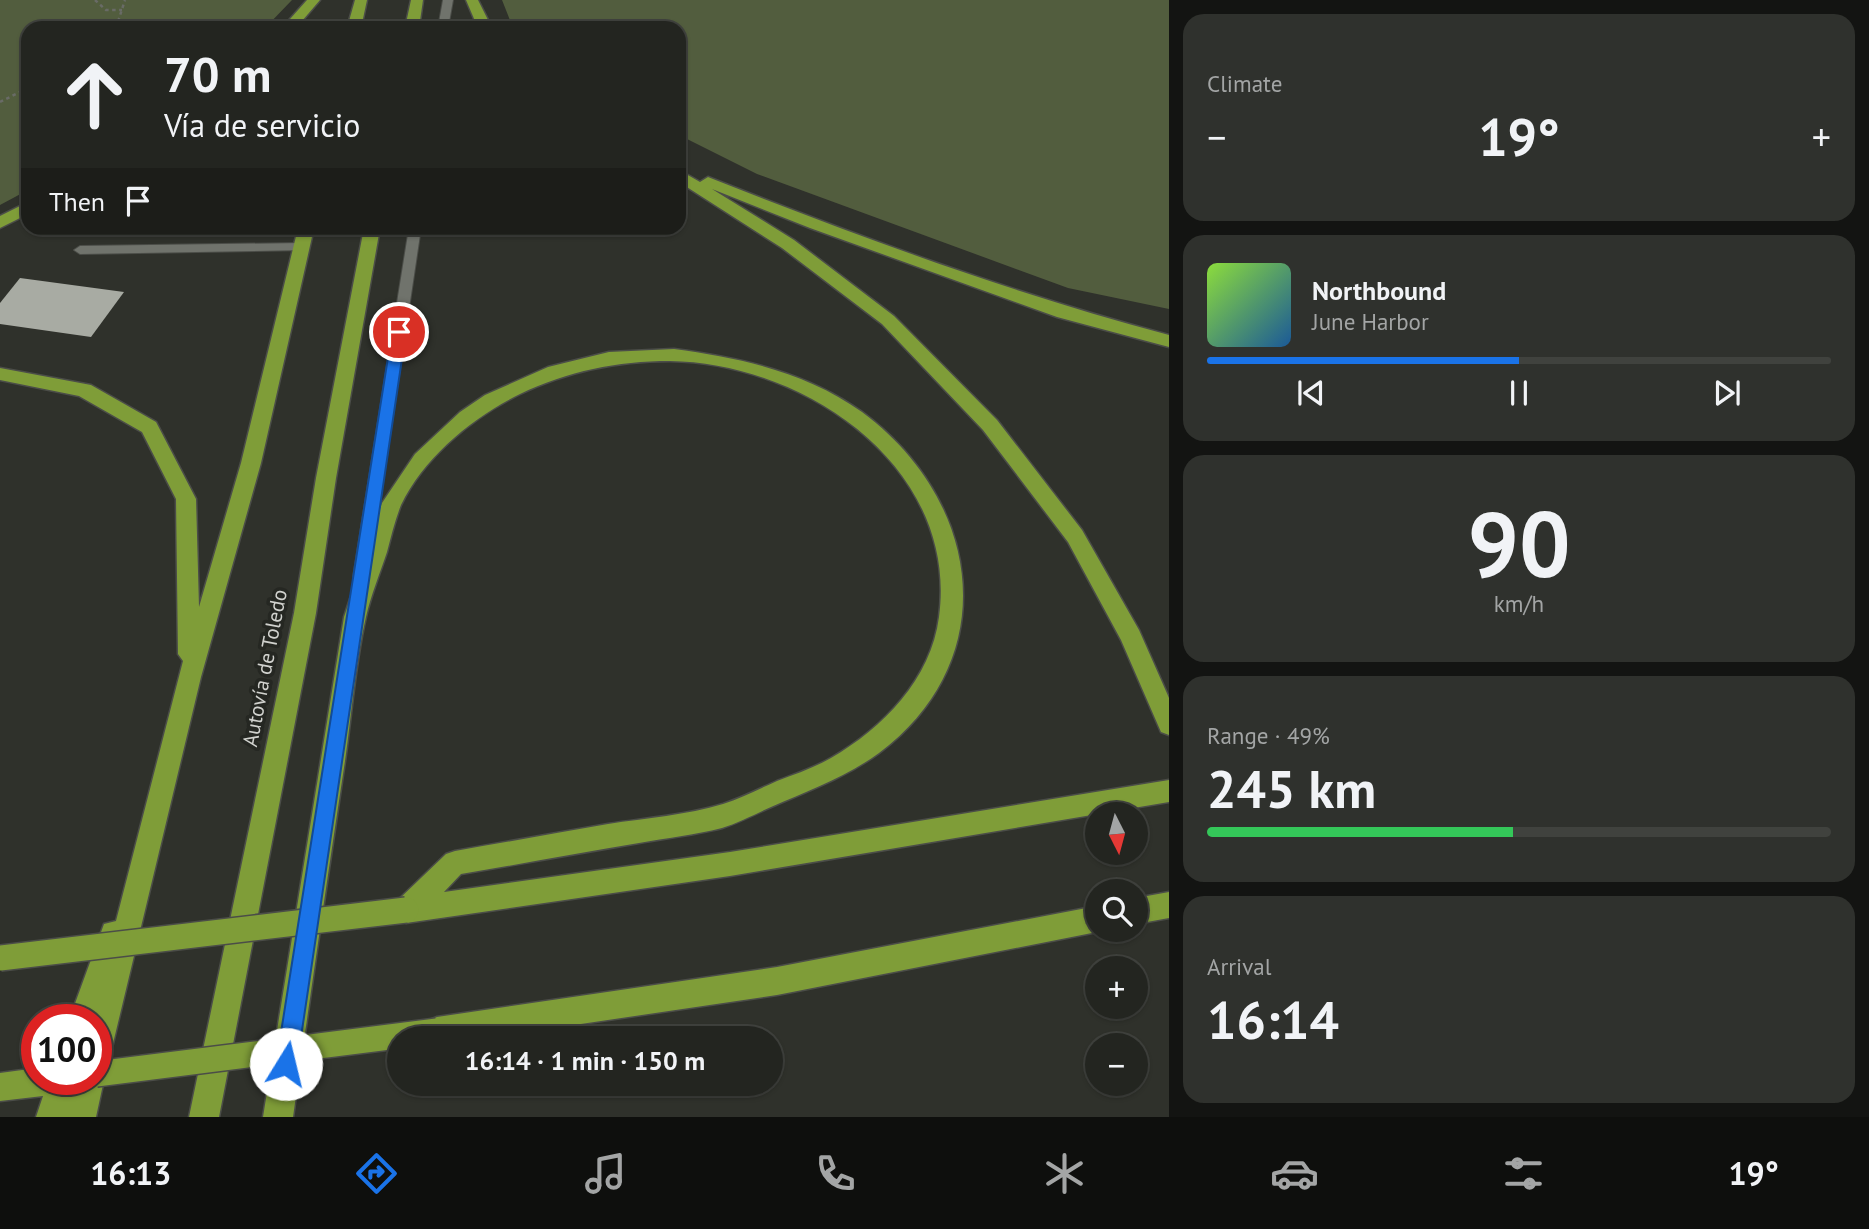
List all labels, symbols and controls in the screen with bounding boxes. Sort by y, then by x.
text: 70 m [164,42,271,106]
icon: ahead [49,49,140,140]
text: Climate [1207,69,1282,98]
text: 19° [1478,103,1560,170]
text: Vía de servicio [164,104,360,146]
text: − [1207,112,1226,161]
text: + [1812,112,1831,161]
icon: arrive [119,182,157,220]
text: Then [49,185,105,218]
text: Northbound [1312,274,1446,307]
pin [369,302,429,362]
text: June Harbor [1312,307,1429,336]
icon: arrive [380,313,418,351]
icon: previous [1292,374,1330,412]
icon: pause [1500,374,1538,412]
icon: next [1708,374,1746,412]
text: 90 [1467,484,1571,602]
street label: Autovía de Toledo [236,587,293,749]
text: km/h [1494,589,1544,618]
text: Range · 49% [1207,721,1330,750]
text: 245 km [1207,755,1376,822]
north arrow [1085,802,1148,864]
map controls [1085,802,1148,1096]
button: search [1085,879,1148,942]
text: Arrival [1207,952,1271,981]
button: + [1085,956,1148,1019]
text: 16:14 [1207,986,1339,1053]
speed limit sign: 100 [21,1004,112,1095]
position arrow [249,1027,323,1101]
button: − [1085,1033,1148,1096]
text: 16:14 · 1 min · 150 m [465,1044,705,1077]
icon: directions [352,1149,401,1198]
icon: music [581,1149,630,1198]
icon: phone [811,1149,860,1198]
icon: climate [1040,1149,1089,1198]
icon: car [1270,1149,1319,1198]
icon: filters [1499,1149,1548,1198]
text: 16:13 [90,1152,171,1194]
text: 19° [1728,1152,1779,1194]

